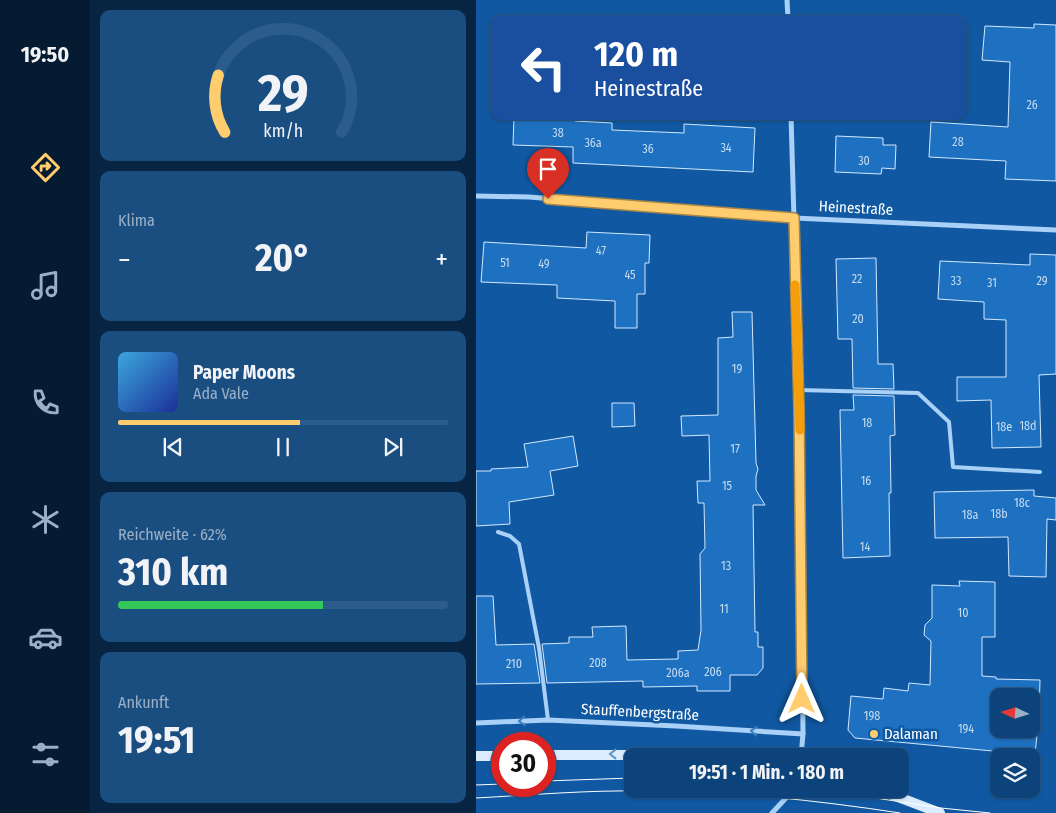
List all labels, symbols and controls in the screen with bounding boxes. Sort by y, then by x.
text: 120 m [594,33,678,75]
icon: left [511,35,576,100]
text: 19:50 [21,41,69,68]
text: 29 [257,62,308,125]
text: Heinestraße [594,75,703,102]
house number: 26 [1026,98,1038,112]
text: km/h [263,120,303,142]
house number: 38 [552,126,564,140]
house number: 28 [952,135,964,149]
house number: 36a [584,136,602,150]
house number: 34 [720,141,732,155]
house number: 36 [642,142,654,156]
pin [527,148,569,199]
icon: directions [28,150,63,185]
house number: 30 [858,154,870,168]
icon: arrive [534,155,562,183]
street label: Heinestraße [818,197,894,219]
text: Klima [118,211,155,230]
text: 20° [255,235,311,281]
text: − [118,243,131,276]
text: + [435,243,448,276]
house number: 47 [596,244,606,258]
house number: 51 [500,256,510,270]
house number: 49 [538,257,550,271]
icon: music [28,268,63,303]
house number: 45 [624,268,636,282]
house number: 22 [852,272,862,286]
house number: 33 [951,274,961,288]
house number: 29 [1036,274,1048,288]
house number: 31 [987,276,997,290]
house number: 20 [852,312,864,326]
text: Paper Moons [193,361,295,384]
house number: 19 [732,362,742,376]
text: Ada Vale [193,384,249,403]
icon: phone [28,385,63,420]
house number: 18 [862,416,872,430]
house number: 18d [1019,419,1037,433]
house number: 18e [996,420,1012,434]
icon: previous [159,433,187,461]
icon: pause [269,433,297,461]
icon: next [379,433,407,461]
house number: 17 [730,442,740,456]
house number: 16 [861,474,871,488]
house number: 15 [722,479,733,493]
house number: 18c [1014,496,1030,510]
icon: climate [28,502,63,537]
house number: 18b [990,507,1008,521]
house number: 18a [962,508,978,522]
text: Reichweite · 62% [118,525,227,544]
house number: 14 [860,540,870,554]
text: 310 km [118,549,228,595]
house number: 13 [721,559,731,573]
house number: 11 [719,602,729,616]
house number: 10 [958,606,968,620]
icon: car [28,620,63,655]
house number: 208 [589,656,607,670]
house number: 210 [506,657,522,671]
house number: 206 [704,665,722,679]
house number: 206a [666,666,690,680]
position arrow [775,672,827,724]
north arrow [990,688,1040,738]
map controls [990,688,1040,798]
text: Ankunft [118,693,169,712]
street label: Stauffenbergstraße [581,700,699,724]
house number: 198 [864,709,880,723]
one-way arrow [518,716,526,727]
text: 19:51 [118,717,195,763]
house number: 194 [958,722,974,736]
place label: Dalaman [884,725,938,743]
one-way arrow [750,726,758,737]
marker: Dalaman [868,728,880,740]
speed limit sign: 30 [491,732,556,797]
icon: filters [28,737,63,772]
button: layers [990,748,1040,798]
one-way arrow [609,749,617,759]
text: 19:51 · 1 Min. · 180 m [689,761,844,784]

